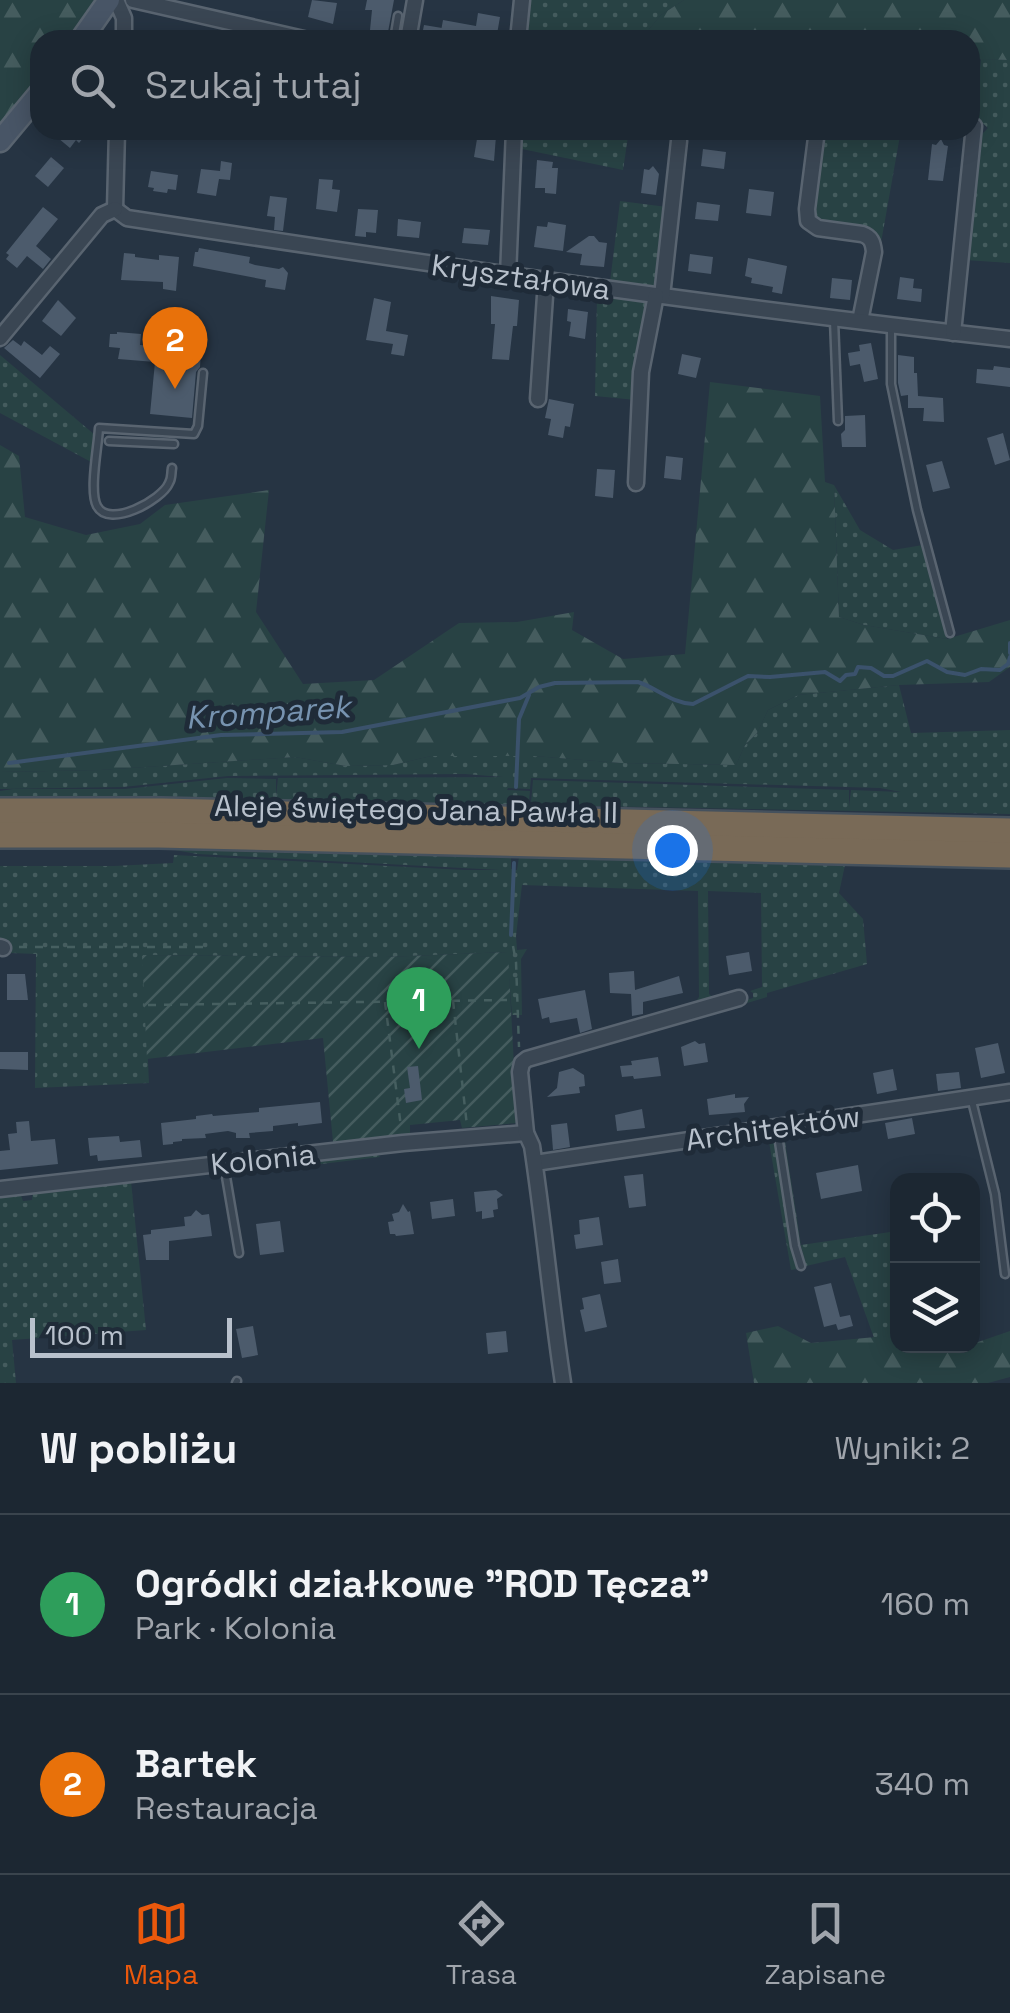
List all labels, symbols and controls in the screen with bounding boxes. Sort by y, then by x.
search box [30,30,980,140]
icon: search [65,58,120,113]
text: Szukaj tutaj [145,61,362,109]
street label: Kryształowa [429,245,613,309]
pin: 2 [142,306,208,389]
water label: Kromparek [184,686,355,738]
street label: Aleje świętego Jana Pawła II [214,786,618,832]
your location [647,825,698,876]
pin: 1 [386,966,452,1049]
street label: Architektów [683,1096,863,1160]
street label: Kolonia [209,1134,317,1184]
map controls [890,1173,980,1353]
button: locate [890,1173,980,1263]
button: layers [890,1263,980,1353]
scale bar [30,1313,232,1358]
text: 100 m [45,1317,124,1353]
text: W pobliżu [40,1422,237,1475]
text: Wyniki: 2 [834,1428,970,1468]
text: Ogródki działkowe "ROD Tęcza" [135,1560,710,1608]
text: 1 [65,1584,80,1624]
text: 160 m [881,1584,970,1624]
text: Park · Kolonia [135,1608,336,1648]
text: Bartek [135,1740,257,1788]
text: 2 [63,1764,82,1804]
text: 340 m [874,1764,970,1804]
text: Restauracja [135,1788,318,1828]
tab: Mapa [124,1896,198,1992]
tab: Trasa [446,1896,517,1992]
tab: Zapisane [765,1896,886,1992]

